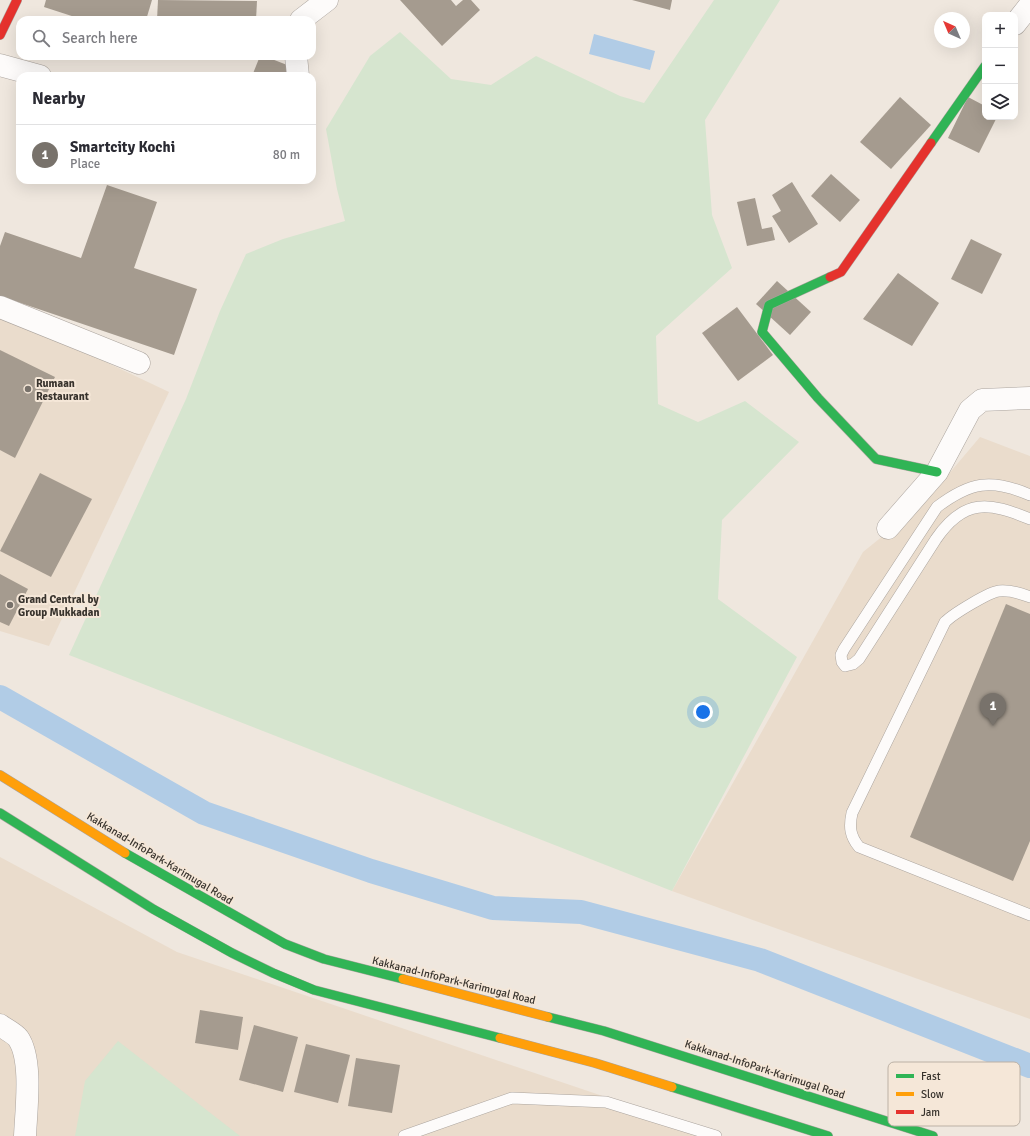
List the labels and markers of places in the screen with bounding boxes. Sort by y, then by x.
place label: Rumaan Restaurant [36,377,89,403]
marker: Rumaan Restaurant [23,384,33,394]
place label: Grand Central by Group Mukkadan [18,593,99,619]
marker: Grand Central by Group Mukkadan [5,600,15,610]
pin: 1 [980,693,1006,726]

